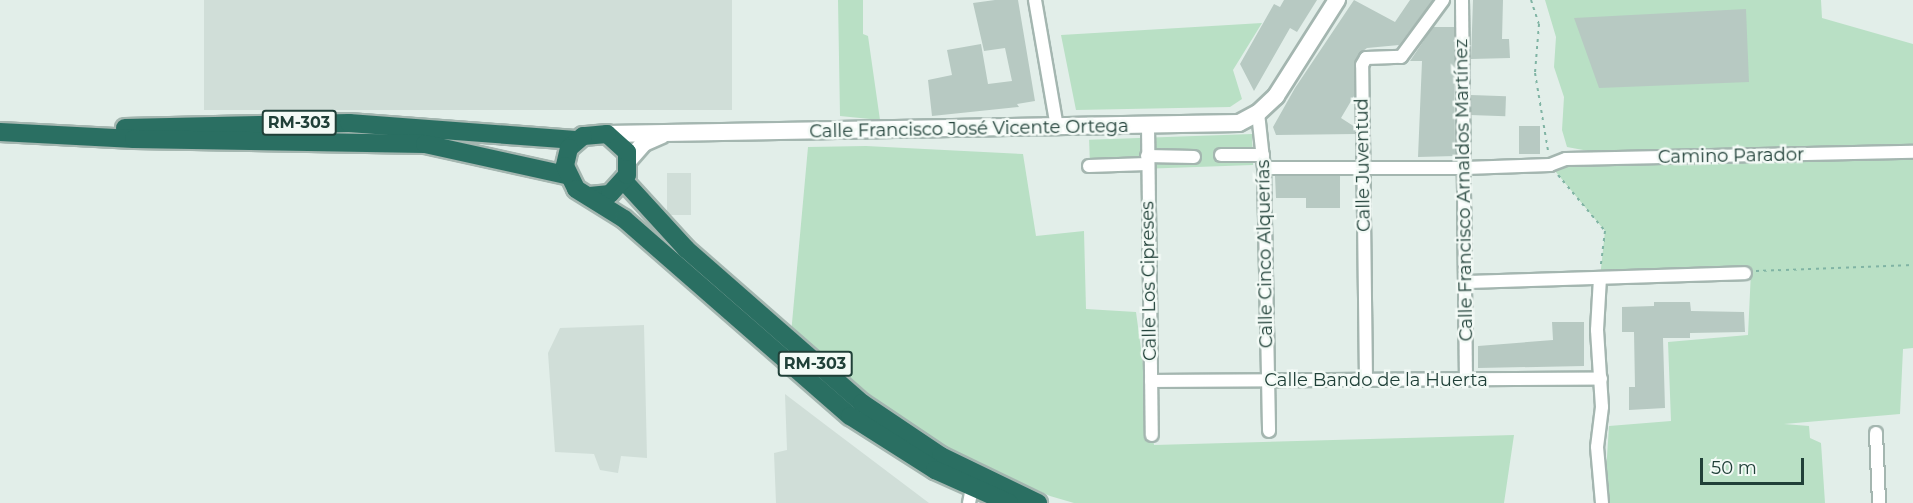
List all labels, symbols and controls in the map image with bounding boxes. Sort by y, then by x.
street label: Calle Francisco Arnaldos Martínez [1451,38,1477,342]
street label: Calle Juventud [1351,98,1375,232]
road number: RM-303 [262,110,336,136]
street label: Calle Francisco José Vicente Ortega [809,115,1129,143]
street label: Camino Parador [1658,144,1804,168]
street label: Calle Cinco Alquerías [1253,160,1277,348]
street label: Calle Los Cipreses [1137,201,1161,361]
road number: RM-303 [778,351,852,377]
street label: Calle Bando de la Huerta [1264,369,1488,391]
scale bar [1703,446,1806,484]
text: 50 m [1711,457,1757,479]

